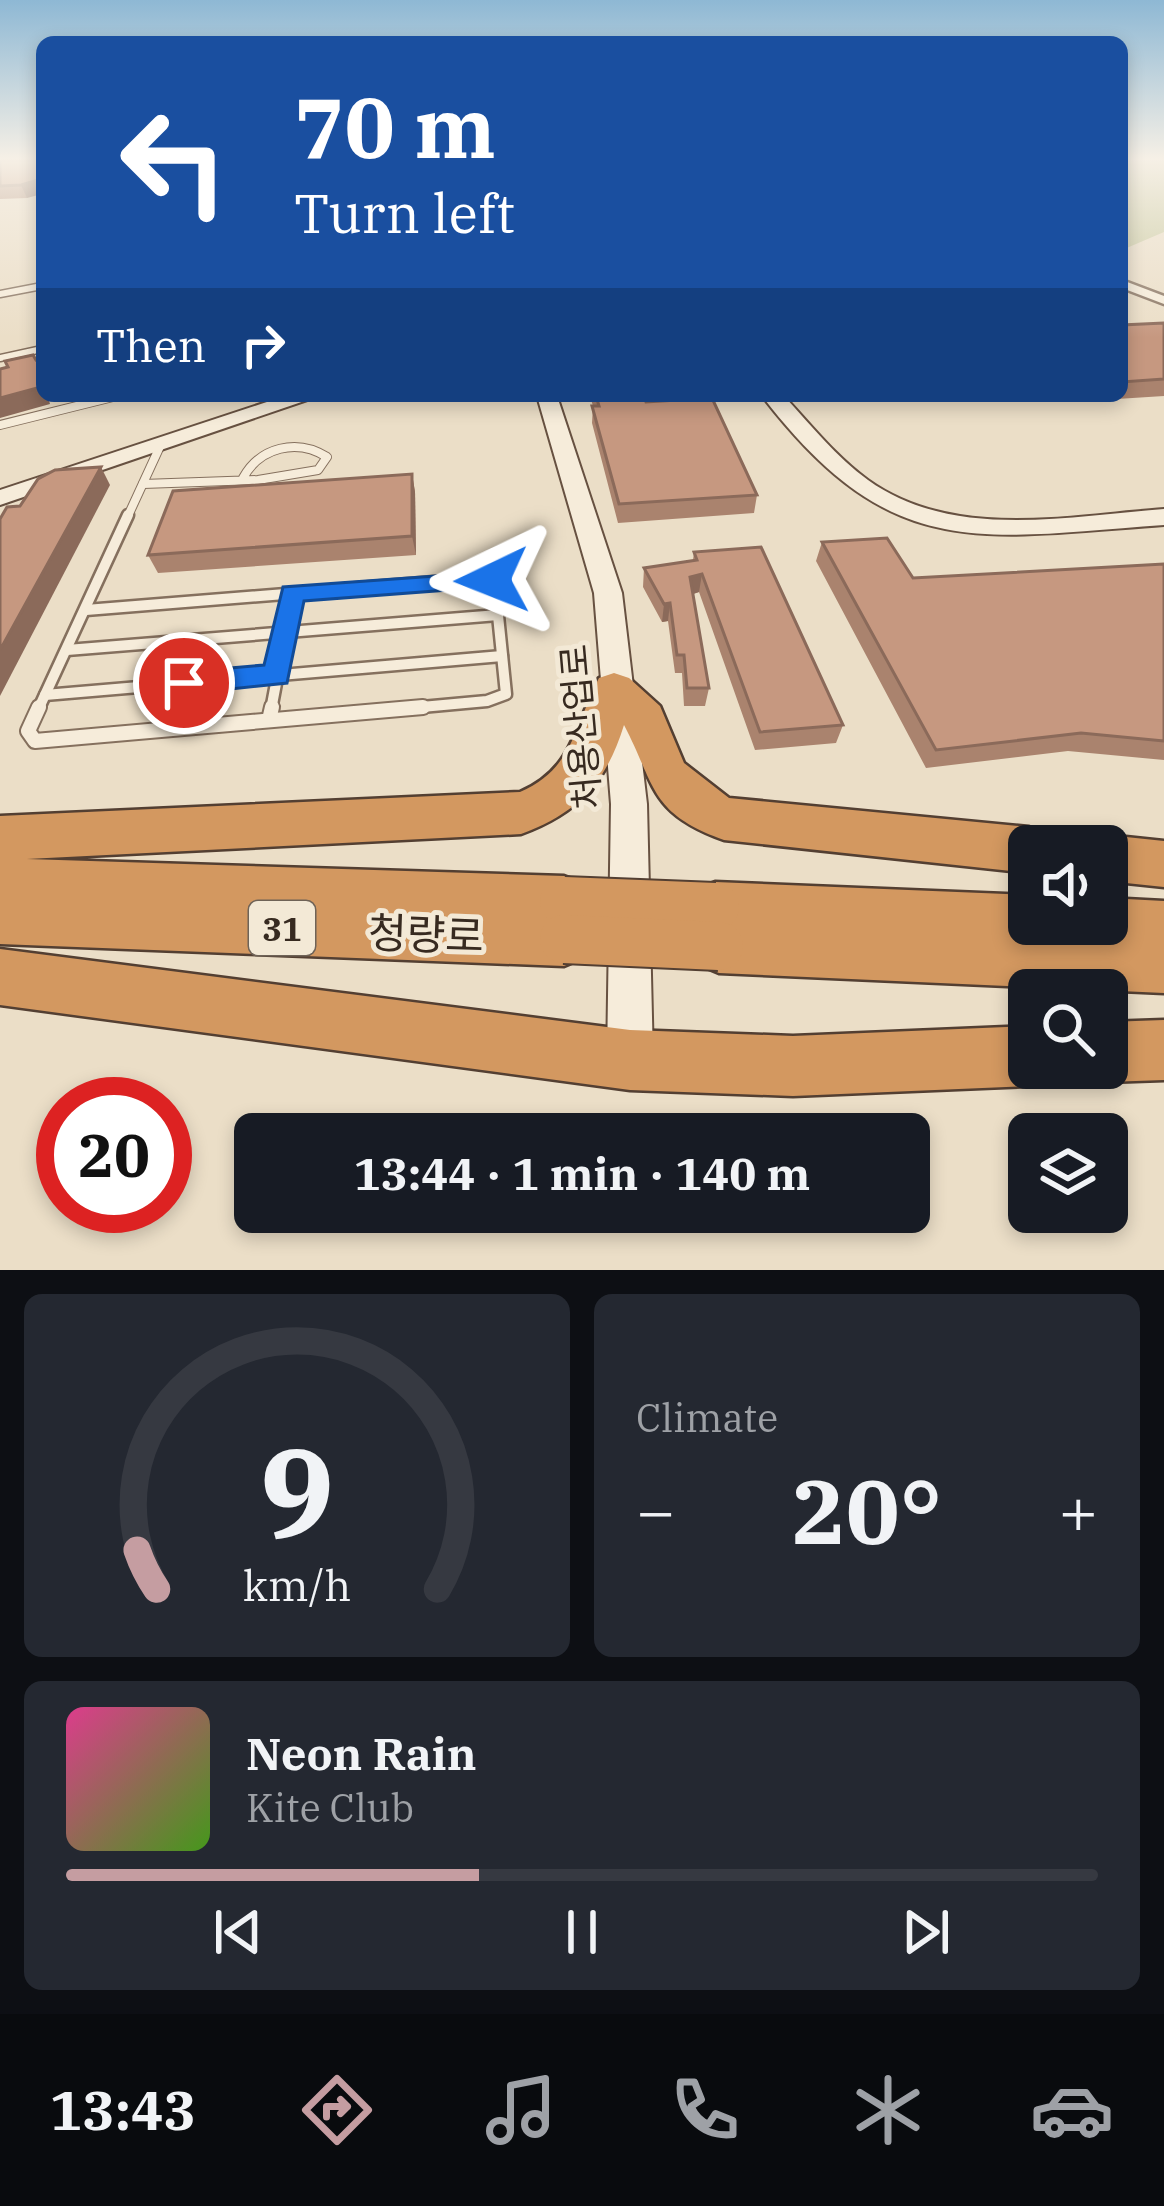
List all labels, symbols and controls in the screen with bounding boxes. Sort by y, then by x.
text: 70 m [294,72,496,181]
icon: left [96,84,252,240]
text: Turn left [294,178,515,248]
icon: right [230,312,296,378]
text: Then [96,316,206,374]
position arrow [429,517,555,643]
pin [133,632,235,734]
street label: 처용산업로 [549,642,611,812]
icon: arrive [151,650,217,716]
map controls [1008,825,1128,1233]
button: sound [1008,825,1128,945]
road number: 31 [249,901,315,955]
street label: 청량로 [367,904,485,964]
button: search [1008,969,1128,1089]
speed limit sign: 20 [36,1077,192,1233]
button: layers [1008,1113,1128,1233]
text: 13:44 · 1 min · 140 m [354,1144,810,1202]
text: Climate [636,1392,778,1443]
text: 9 [260,1410,334,1572]
text: 20° [792,1452,942,1569]
text: − [636,1467,676,1553]
text: + [1058,1467,1098,1553]
text: km/h [243,1556,351,1612]
text: Neon Rain [246,1724,476,1782]
text: Kite Club [246,1782,414,1833]
icon: previous [205,1899,271,1965]
icon: pause [549,1899,615,1965]
icon: next [893,1899,959,1965]
icon: directions [295,2068,379,2152]
icon: music [479,2068,563,2152]
icon: phone [663,2068,747,2152]
icon: climate [846,2068,930,2152]
icon: car [1030,2068,1114,2152]
text: 13:43 [50,2075,196,2145]

